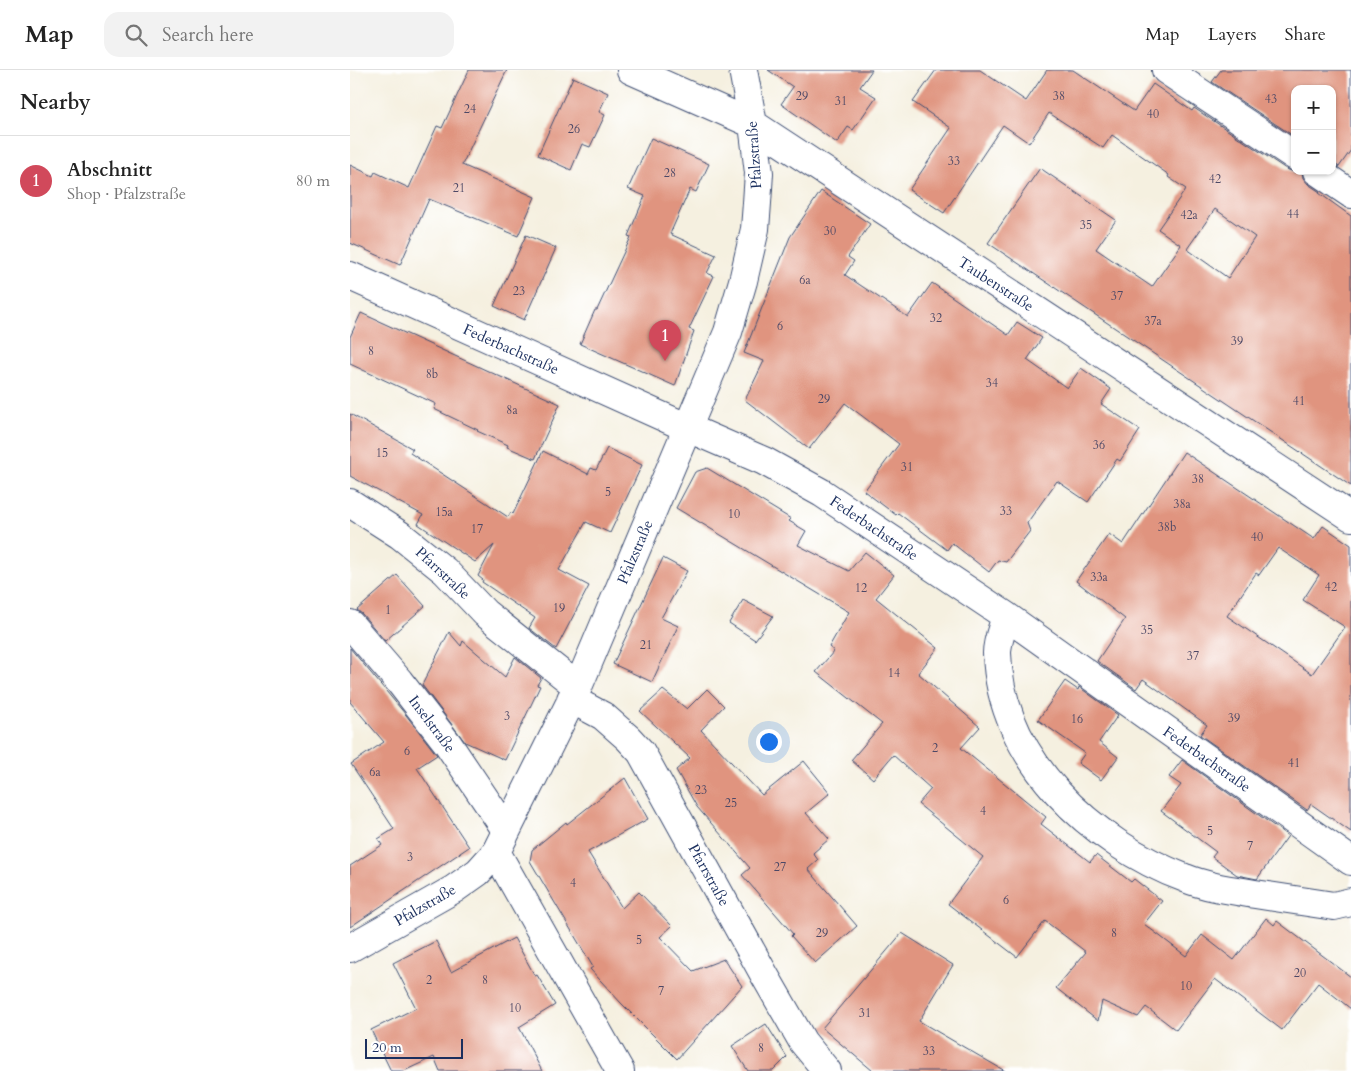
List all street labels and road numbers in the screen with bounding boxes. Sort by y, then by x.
street label: Pfalzstraße [742,120,766,190]
street label: Taubenstraße [954,252,1038,316]
street label: Federbachstraße [460,319,562,379]
street label: Federbachstraße [826,491,922,565]
street label: Pfalzstraße [613,517,658,587]
street label: Pfarrstraße [411,542,475,604]
street label: Inselstraße [404,691,460,757]
street label: Federbachstraße [1159,721,1255,797]
street label: Pfarrstraße [684,840,734,910]
street label: Pfalzstraße [391,879,460,931]

